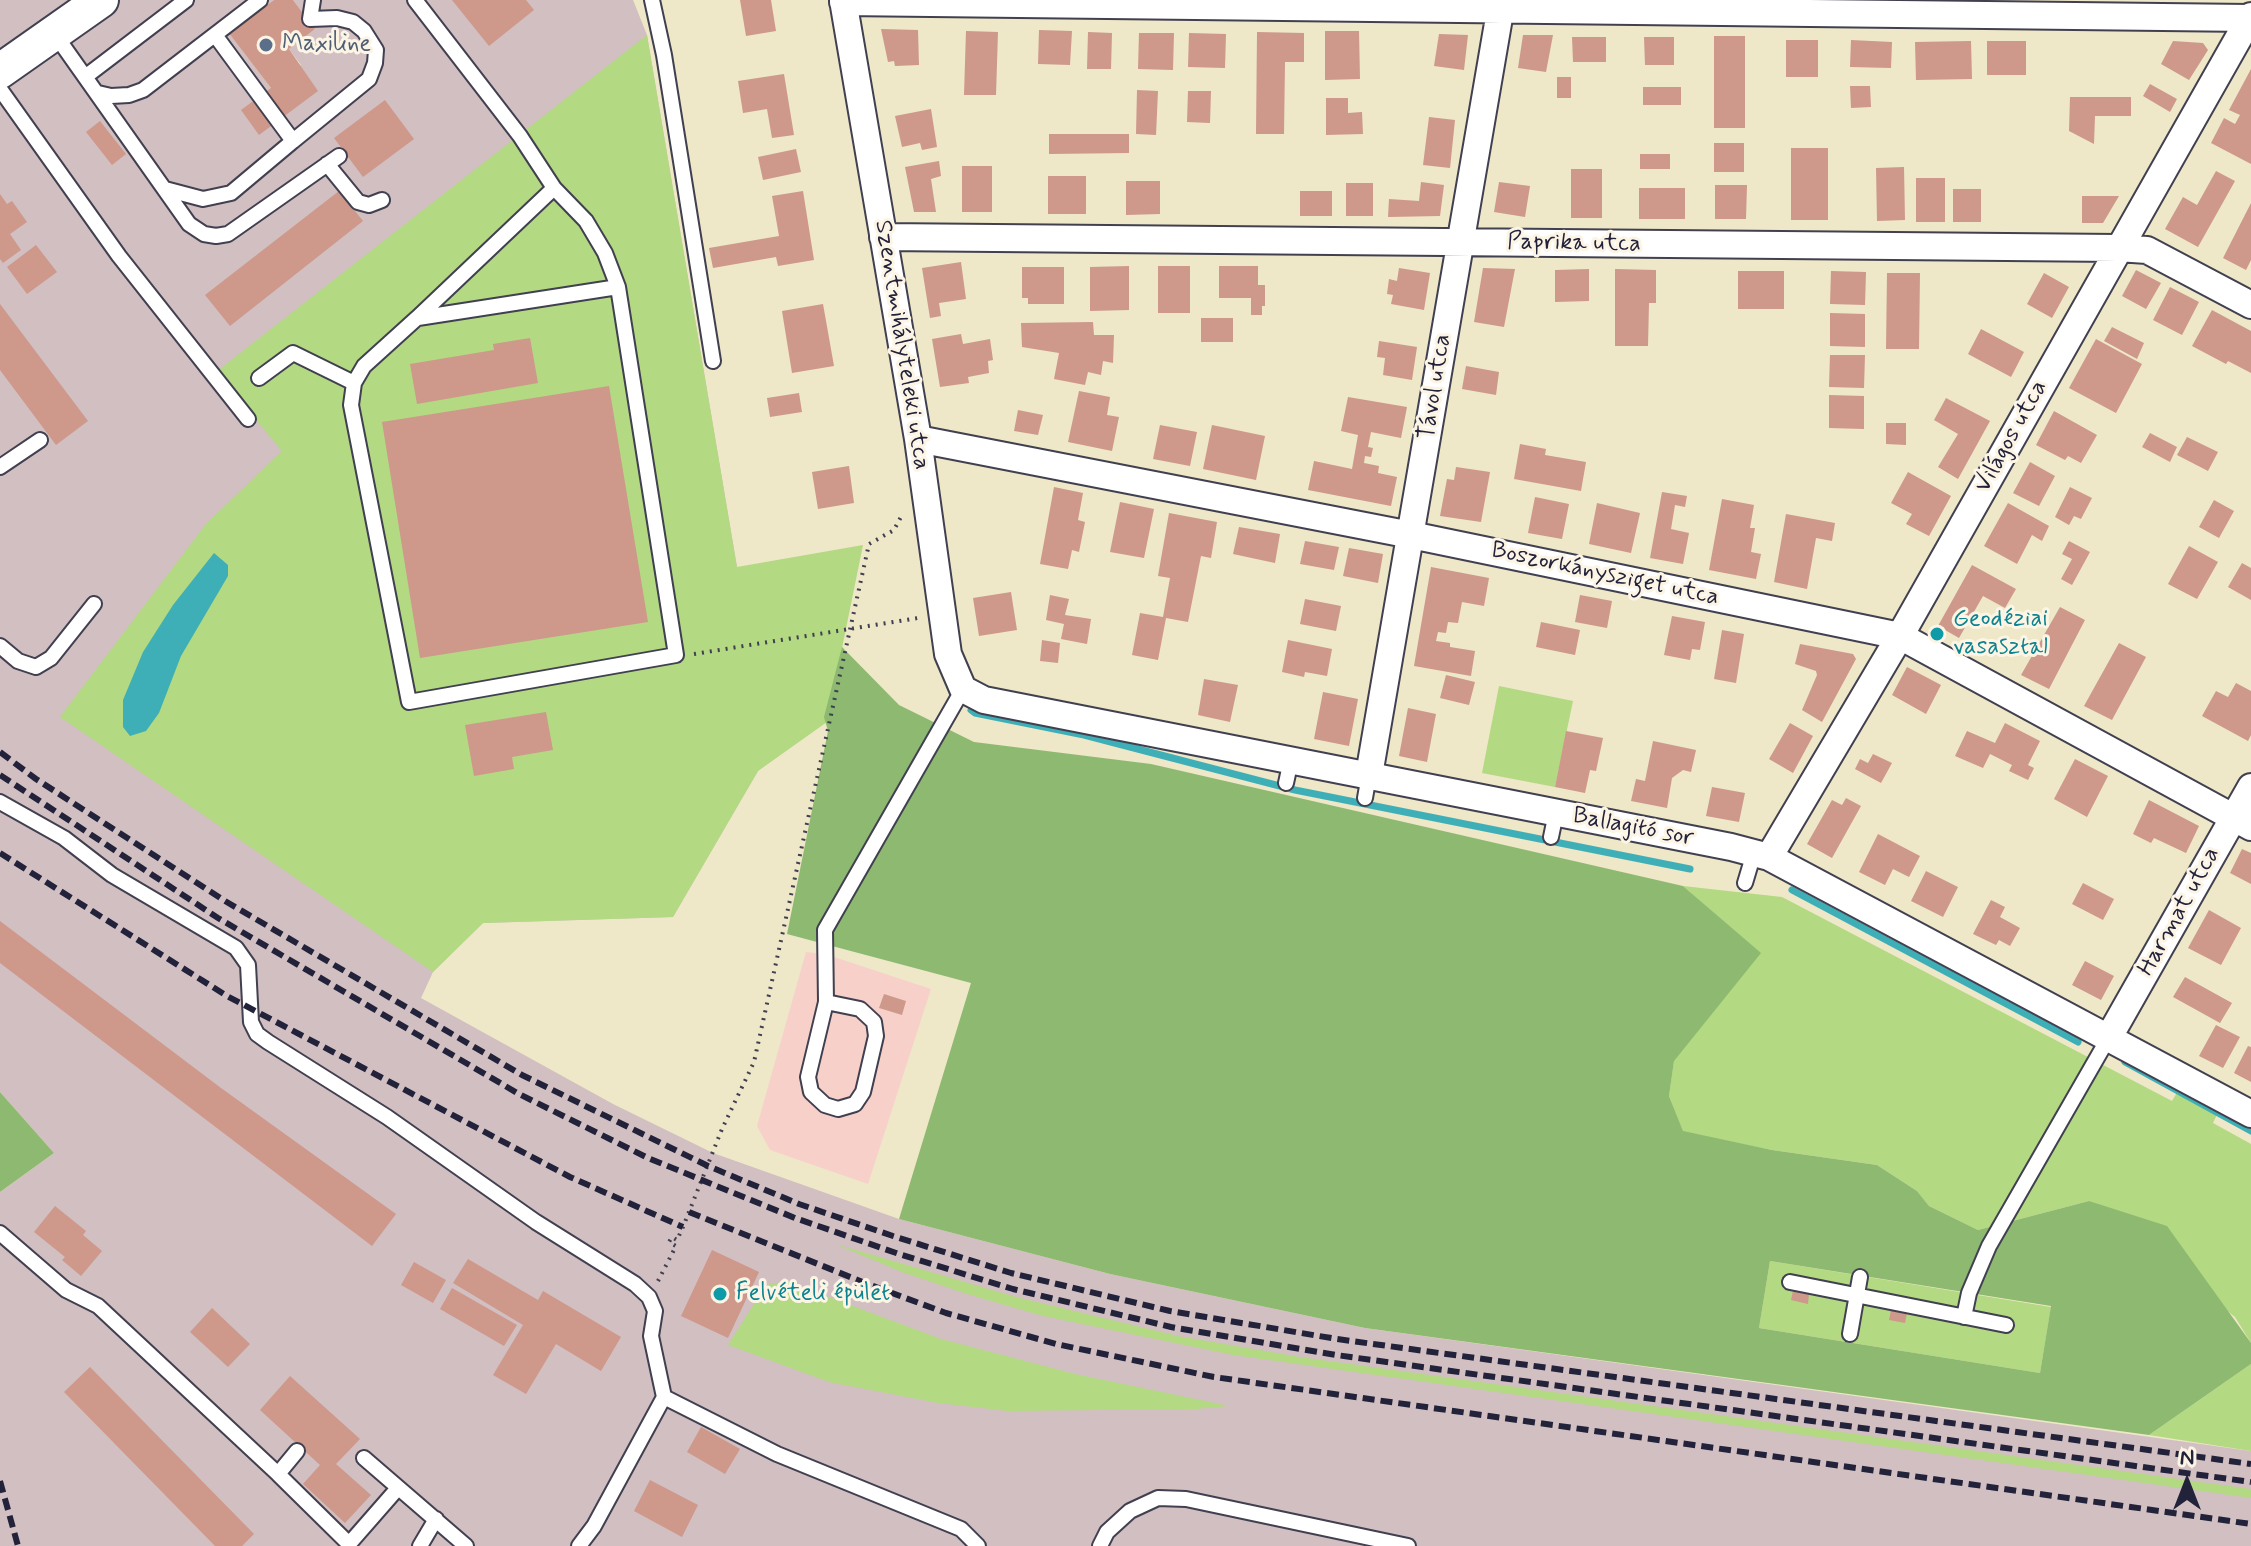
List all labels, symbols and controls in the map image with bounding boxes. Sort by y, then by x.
place label: Maxiline [282,31,371,59]
marker: Maxiline [257,36,275,54]
street label: Szentmihályteleki utca [867,218,935,472]
street label: Paprika utca [1507,228,1641,260]
street label: Távol utca [1413,332,1459,442]
street label: Világos utca [1969,376,2055,498]
street label: Boszorkánysziget utca [1489,537,1721,613]
place label: Geodéziai vasasztal [1953,606,2048,662]
marker: Geodéziai vasasztal [1928,625,1946,643]
street label: Ballagitó sor [1570,802,1696,854]
street label: Harmat utca [2133,843,2227,981]
place label: Felvételi épület [736,1280,890,1308]
marker: Felvételi épület [711,1285,729,1303]
north arrow [2147,1442,2227,1522]
text: N [2180,1444,2194,1472]

